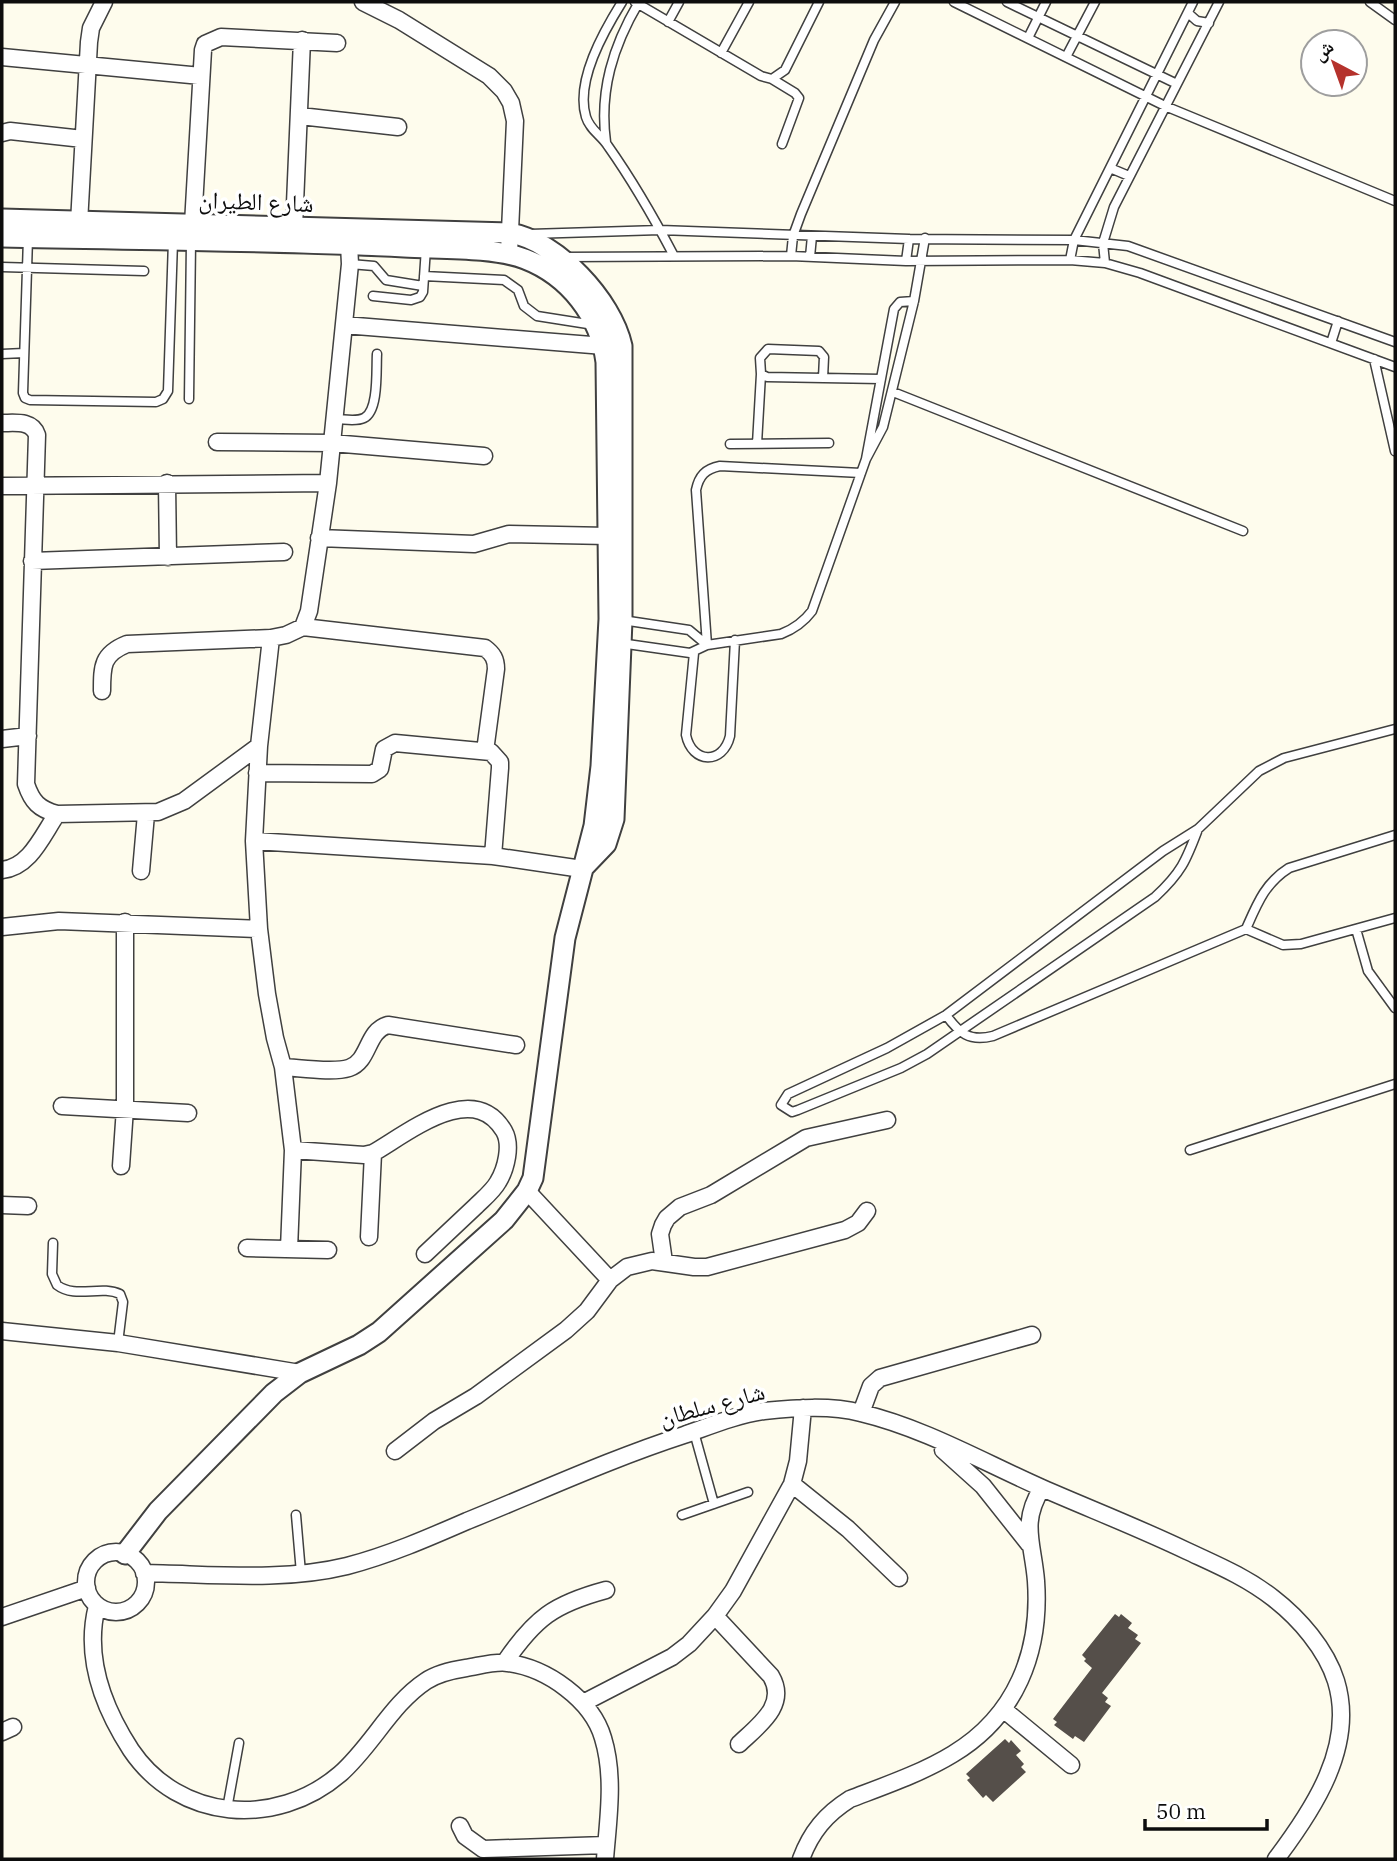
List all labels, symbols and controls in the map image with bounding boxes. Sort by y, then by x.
north arrow [1299,28,1369,98]
text: ش [1307,34,1338,66]
street label: شارع الطيران [198,183,314,219]
street label: شارع سلطان [655,1375,768,1433]
scale bar [1145,1787,1268,1831]
text: 50 m [1156,1797,1206,1825]

